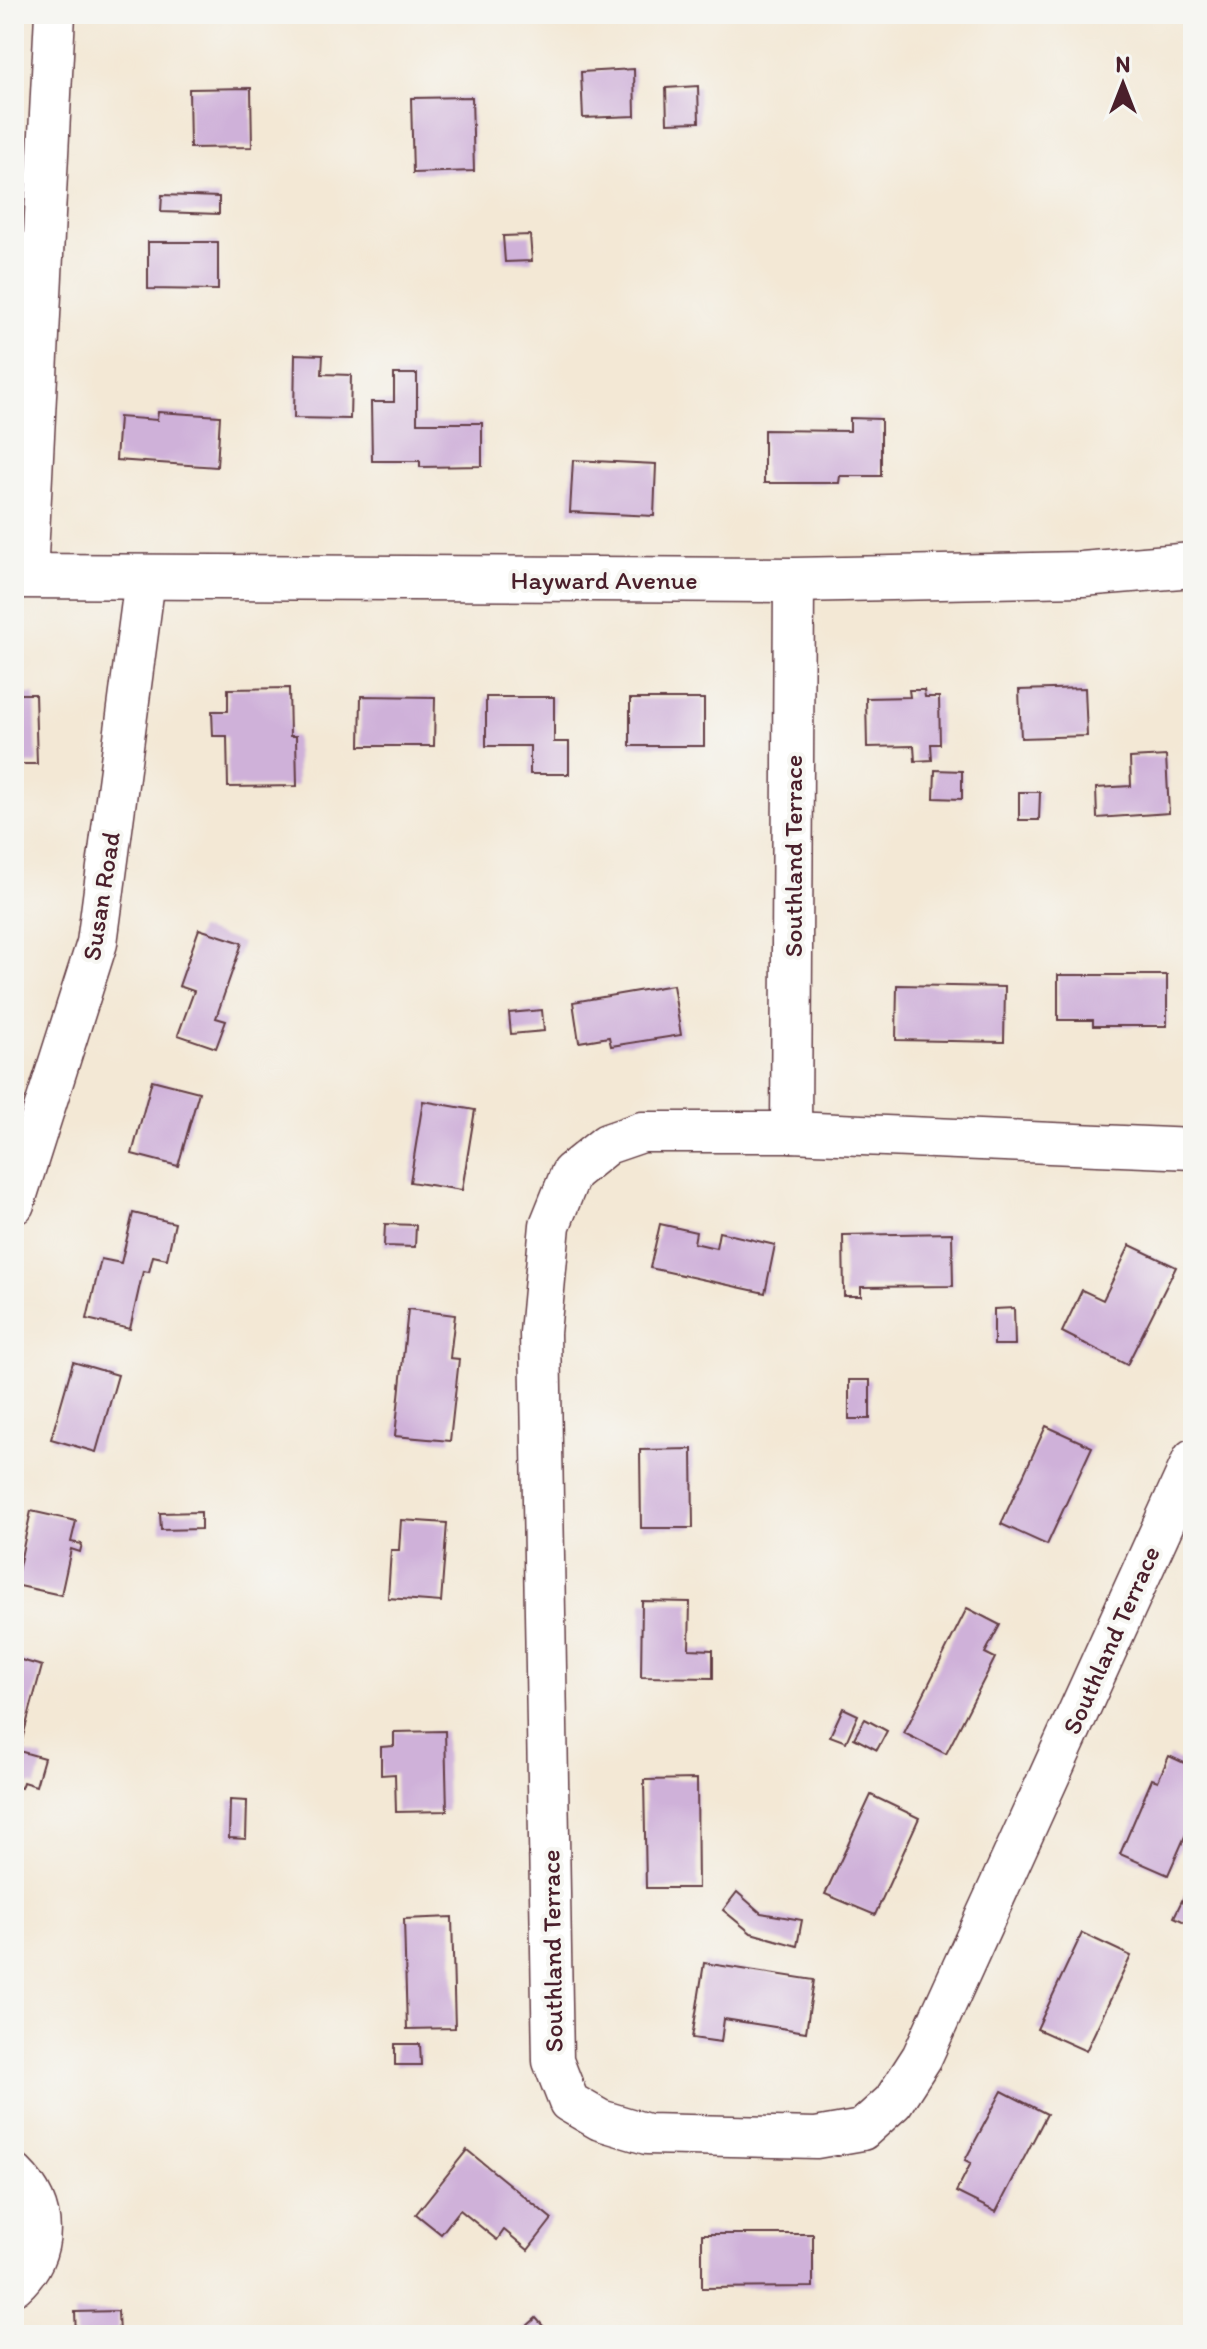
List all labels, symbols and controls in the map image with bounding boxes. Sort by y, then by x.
north arrow [1083,44,1163,124]
text: N [1116,51,1130,78]
street label: Hayward Avenue [510,564,698,596]
street label: Southland Terrace [777,755,809,957]
street label: Susan Road [75,829,127,963]
street label: Southland Terrace [1055,1541,1167,1739]
street label: Southland Terrace [534,1849,570,2053]

